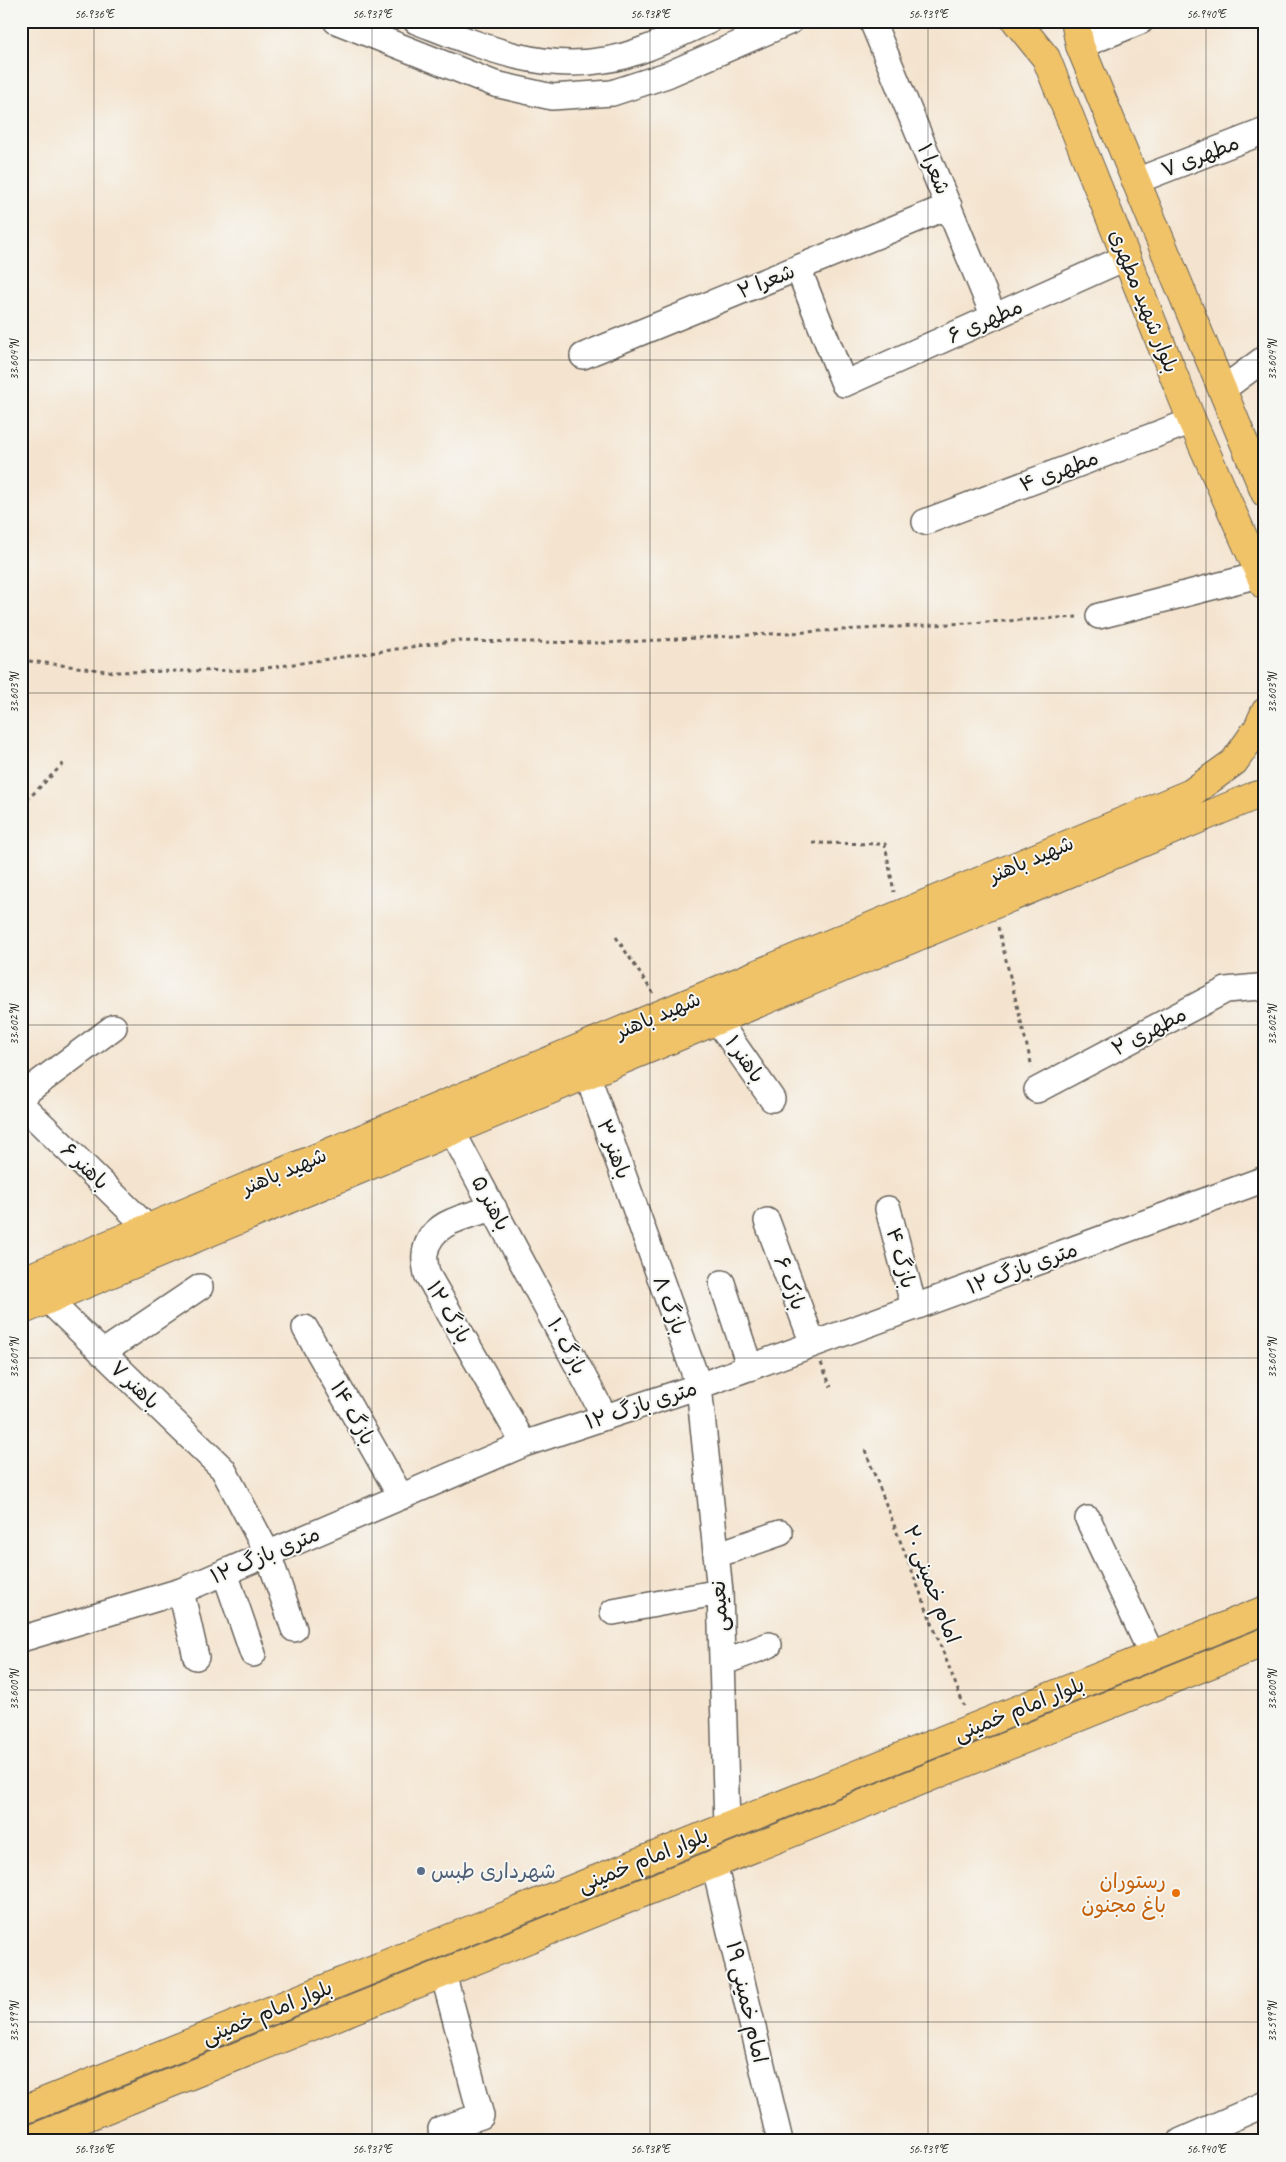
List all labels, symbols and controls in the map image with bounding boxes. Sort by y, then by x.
text: 56.936°E [74,6,115,22]
text: 56.937°E [352,6,393,22]
text: 56.938°E [630,6,671,22]
text: 56.939°E [908,6,949,22]
text: 56.940°E [1186,6,1227,22]
street label: مطهری ۷ [1157,129,1243,183]
street label: شعرا ۱ [912,140,956,198]
street label: بلوار شهید مطهری [1103,225,1185,377]
street label: شعرا ۲ [734,258,798,304]
street label: مطهری ۶ [943,293,1027,349]
text: 33.604°N [6,338,22,380]
text: 33.604°N [1264,338,1280,380]
street label: مطهری ۴ [1016,444,1102,498]
text: 33.603°N [6,671,22,713]
text: 33.603°N [1264,671,1280,713]
street label: شهید باهنر [983,829,1077,889]
street label: شهید باهنر [610,985,704,1045]
street label: مطهری ۲ [1107,1001,1191,1061]
text: 33.602°N [6,1003,22,1045]
text: 33.602°N [1264,1003,1280,1045]
street label: باهنر ۱ [719,1030,771,1088]
street label: باهنر ۳ [591,1116,637,1182]
street label: باهنر ۶ [55,1137,115,1195]
street label: شهید باهنر [236,1141,330,1201]
street label: باهنر ۵ [466,1171,516,1235]
street label: بازگ ۴ [880,1225,922,1291]
street label: ۱۲ متری بازگ [963,1236,1081,1300]
street label: بازک ۶ [768,1252,812,1314]
street label: بازگ ۸ [647,1272,693,1338]
street label: بازگ ۱۲ [421,1276,477,1348]
street label: بازگ ۱۰ [541,1313,593,1379]
text: 33.601°N [6,1336,22,1378]
text: 33.601°N [1264,1336,1280,1378]
street label: باهنر ۷ [105,1355,165,1415]
street label: ۱۲ متری بازگ [582,1375,700,1435]
street label: بازگ ۱۴ [325,1376,381,1450]
street label: ۱۲ متری بازگ [207,1520,323,1590]
street label: امام خمینی ۲۰ [895,1521,966,1648]
street label: نعیمی [705,1580,734,1632]
text: 33.600°N [6,1668,22,1710]
text: 33.600°N [1264,1668,1280,1710]
street label: بلوار امام خمینی [950,1671,1089,1750]
street label: بلوار امام خمینی [574,1822,713,1901]
place label: شهرداری طبس [431,1858,556,1884]
marker: شهرداری طبس [415,1865,427,1877]
place label: رستوران باغ مجنون [1081,1868,1166,1920]
marker: رستوران باغ مجنون [1170,1887,1182,1899]
street label: امام خمینی ۱۹ [717,1939,774,2066]
street label: بلوار امام خمینی [198,1974,337,2053]
text: 33.599°N [6,2000,22,2042]
text: 33.599°N [1264,2000,1280,2042]
text: 56.936°E [74,2141,115,2157]
text: 56.937°E [352,2141,393,2157]
text: 56.938°E [630,2141,671,2157]
text: 56.939°E [908,2141,949,2157]
text: 56.940°E [1186,2141,1227,2157]

